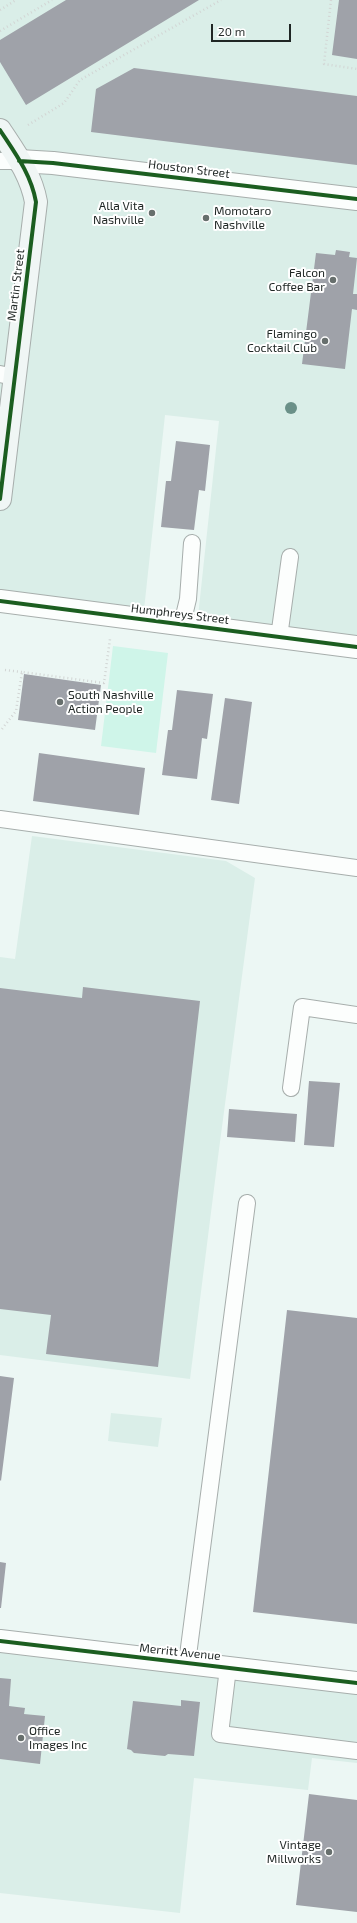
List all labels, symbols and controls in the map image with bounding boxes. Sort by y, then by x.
scale bar [213,16,293,42]
text: 20 m [218,24,245,38]
street label: Houston Street [147,157,231,181]
place label: Alla Vita Nashville [93,199,144,227]
place label: Momotaro Nashville [214,204,271,232]
marker: Alla Vita Nashville [147,208,157,218]
marker: Momotaro Nashville [201,213,211,223]
street label: Martin Street [4,248,28,322]
place label: Falcon Coffee Bar [269,266,325,294]
marker: Falcon Coffee Bar [328,275,338,285]
place label: Flamingo Cocktail Club [247,327,317,355]
marker: Flamingo Cocktail Club [320,336,330,346]
street label: Humphreys Street [130,601,230,627]
place label: South Nashville Action People [68,688,154,716]
marker: South Nashville Action People [55,697,65,707]
street label: Merritt Avenue [139,1641,221,1663]
place label: Office Images Inc [29,1724,87,1752]
marker: Office Images Inc [16,1733,26,1743]
place label: Vintage Millworks [267,1838,321,1866]
marker: Vintage Millworks [324,1847,334,1857]

